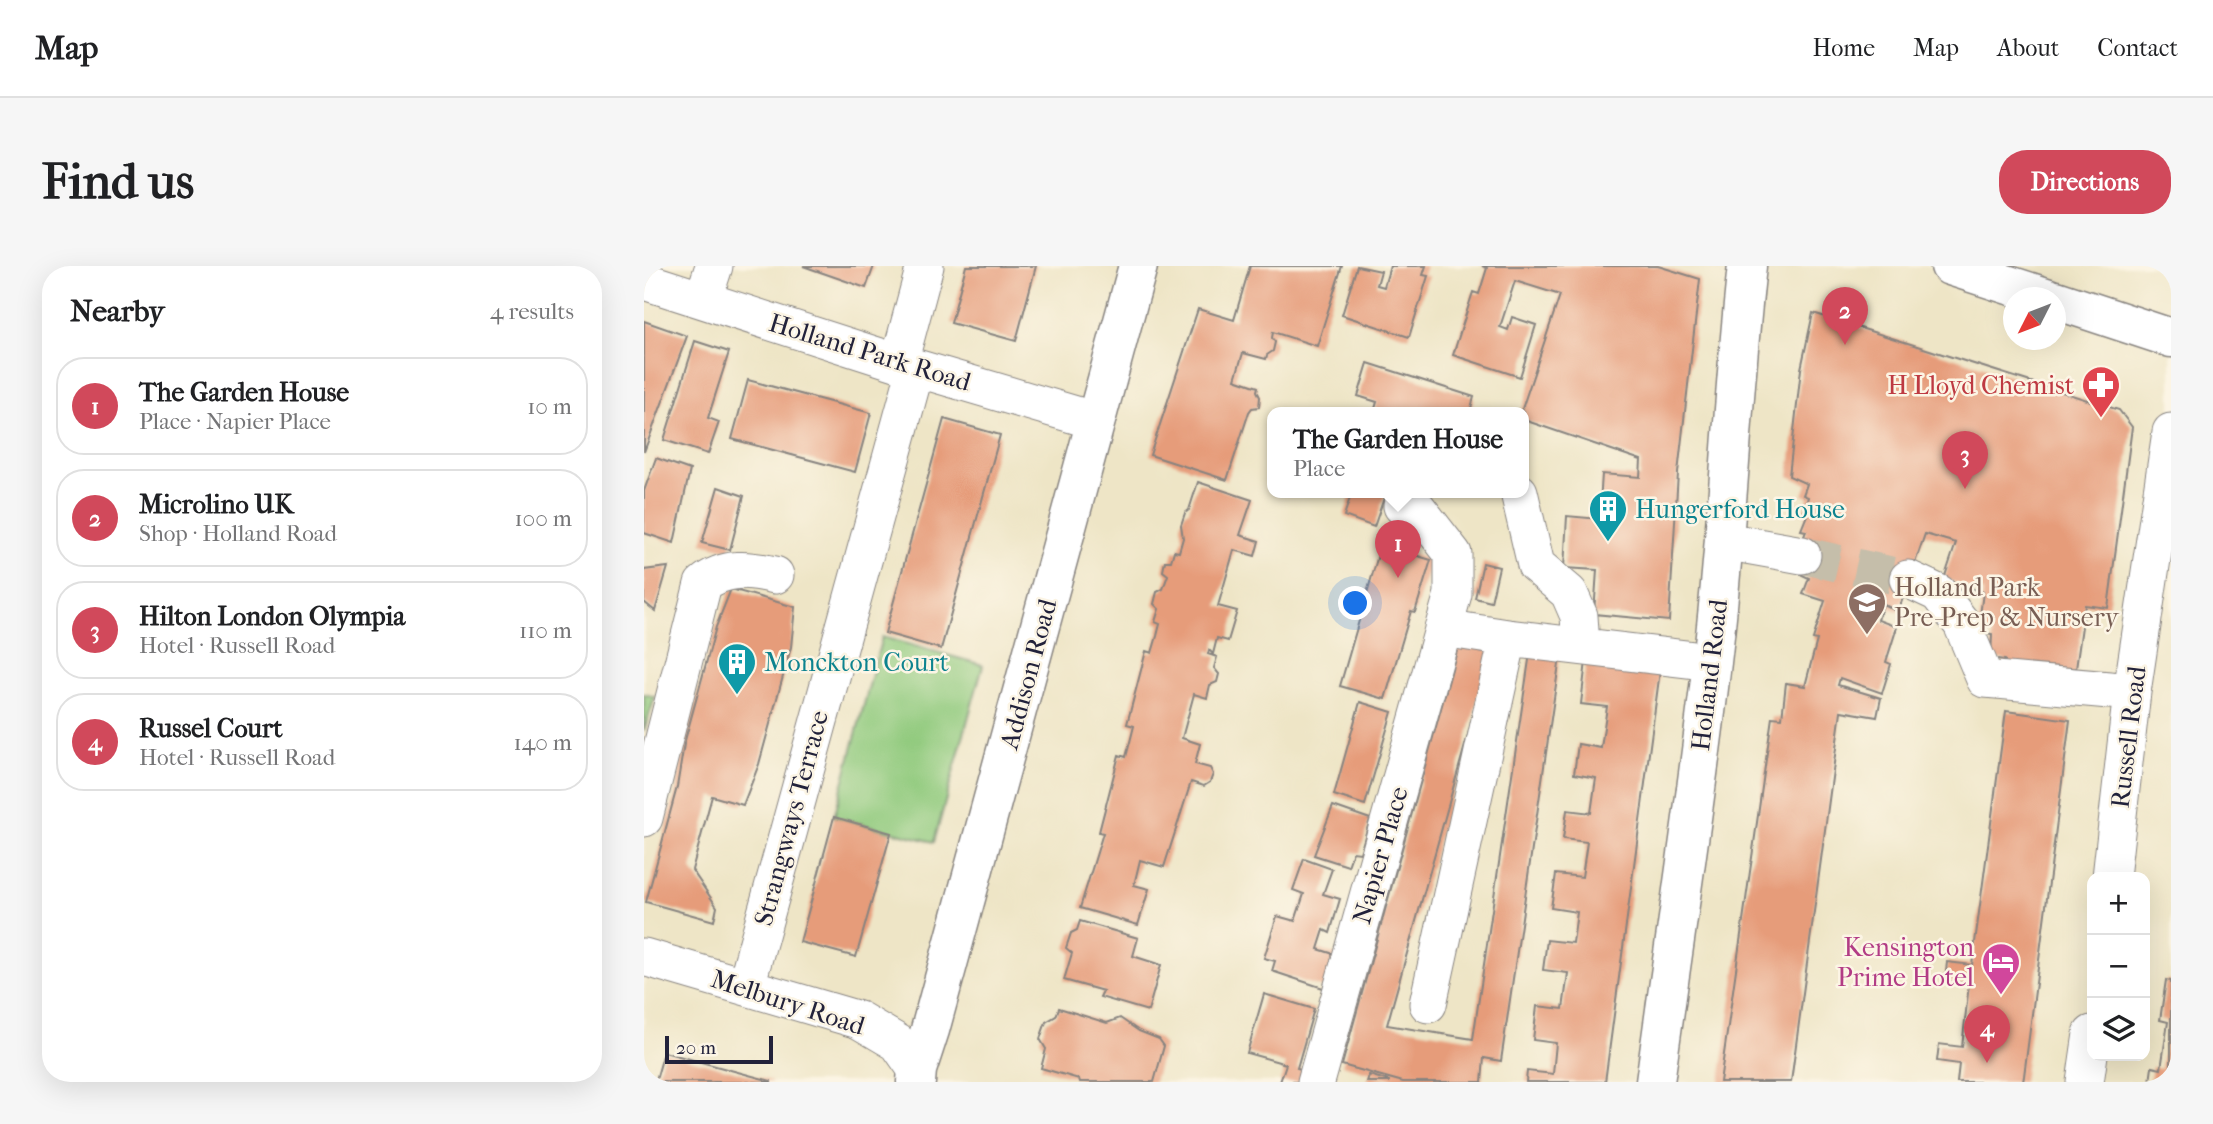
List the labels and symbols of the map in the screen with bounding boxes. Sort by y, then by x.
pin: 2 [1822,287,1868,345]
north arrow [2003,287,2066,350]
street label: Holland Park Road [765,307,975,398]
pharmacy icon: H Lloyd Chemist [2080,364,2122,419]
place label: H Lloyd Chemist [1887,370,2075,401]
pin: 3 [1942,431,1988,489]
building icon: Hungerford House [1587,488,1629,543]
place label: Hungerford House [1635,494,1845,525]
pin: 1 [1375,520,1421,578]
place label: Holland Park Pre-Prep & Nursery [1894,572,2120,633]
school or university icon: Holland Park Pre-Prep & Nursery [1846,581,1888,636]
your location [1338,586,1372,620]
street label: Addison Road [993,595,1064,753]
street label: Holland Road [1685,597,1734,752]
building icon: Monckton Court [716,641,758,696]
place label: Monckton Court [764,647,950,678]
street label: Russell Road [2104,663,2153,810]
street label: Strangways Terrace [748,707,835,929]
street label: Napier Place [1346,783,1415,927]
place label: Kensington Prime Hotel [1837,932,1974,993]
hotel icon: Kensington Prime Hotel [1980,941,2022,996]
street label: Melbury Road [707,963,869,1042]
pin: 4 [1964,1005,2010,1063]
scale bar [665,1033,774,1065]

